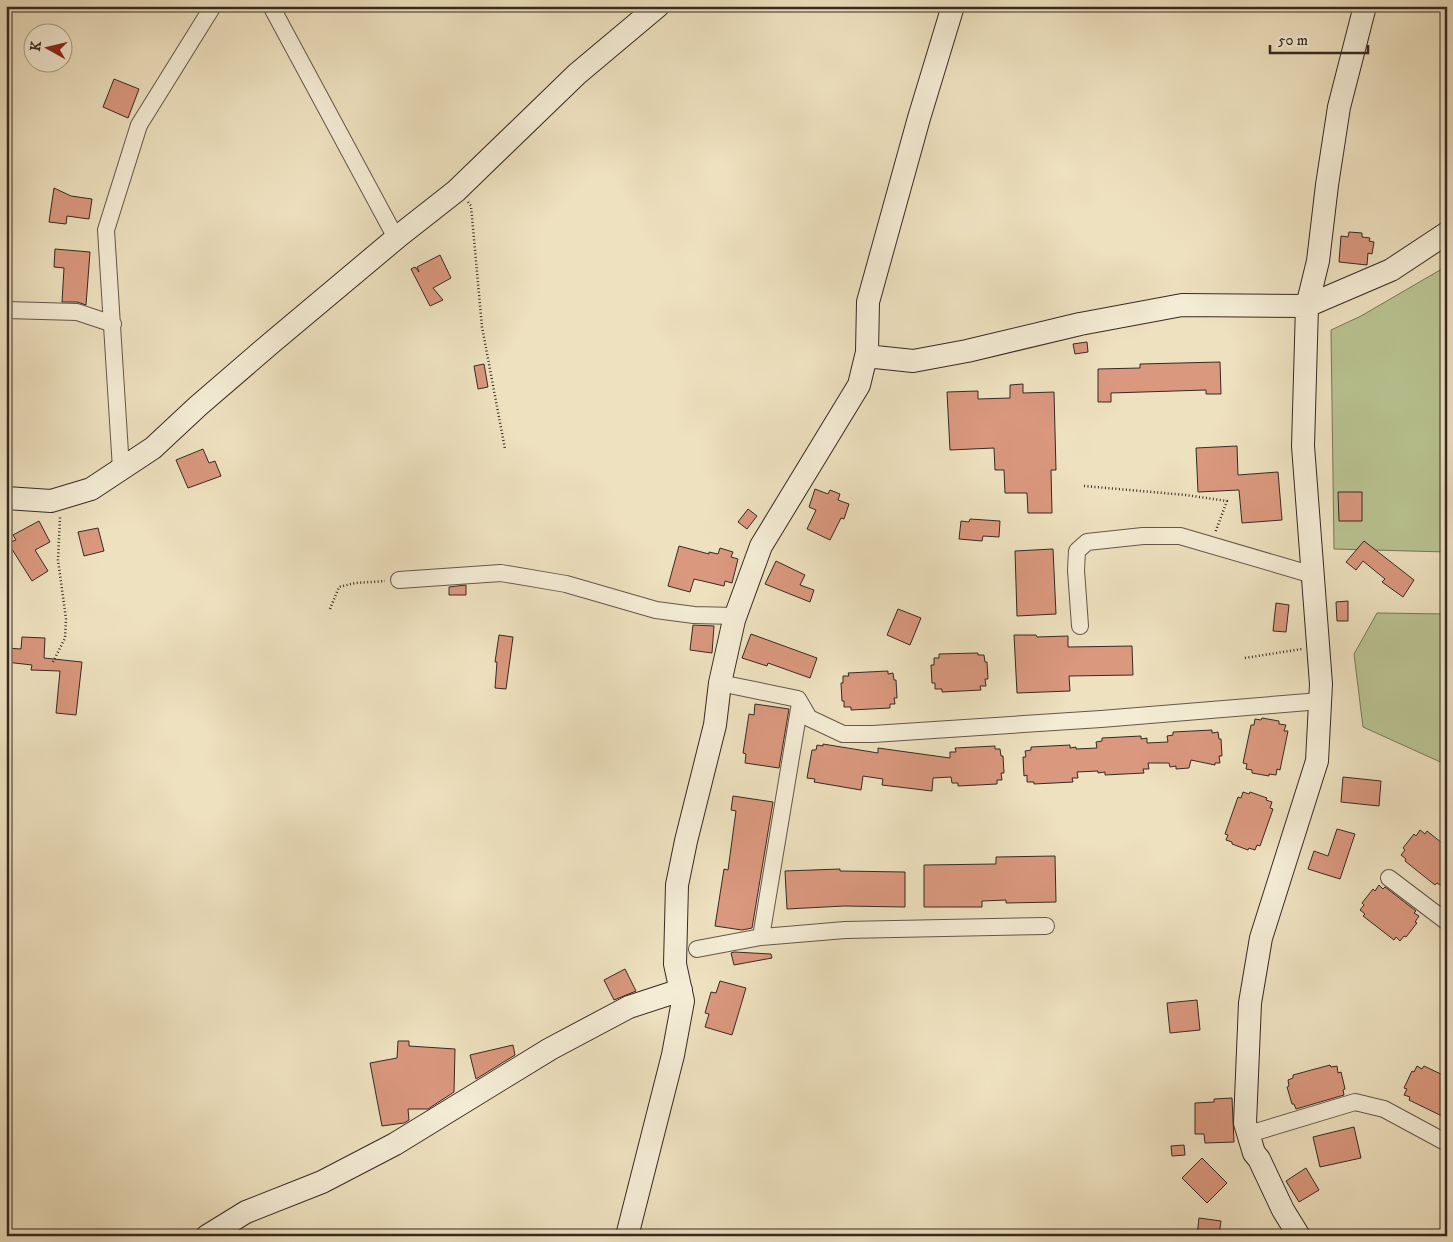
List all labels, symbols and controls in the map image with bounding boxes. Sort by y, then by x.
north arrow [22,22,72,72]
scale bar [1270,22,1368,54]
text: 50 m [1278,31,1308,50]
text: K [27,39,46,52]

